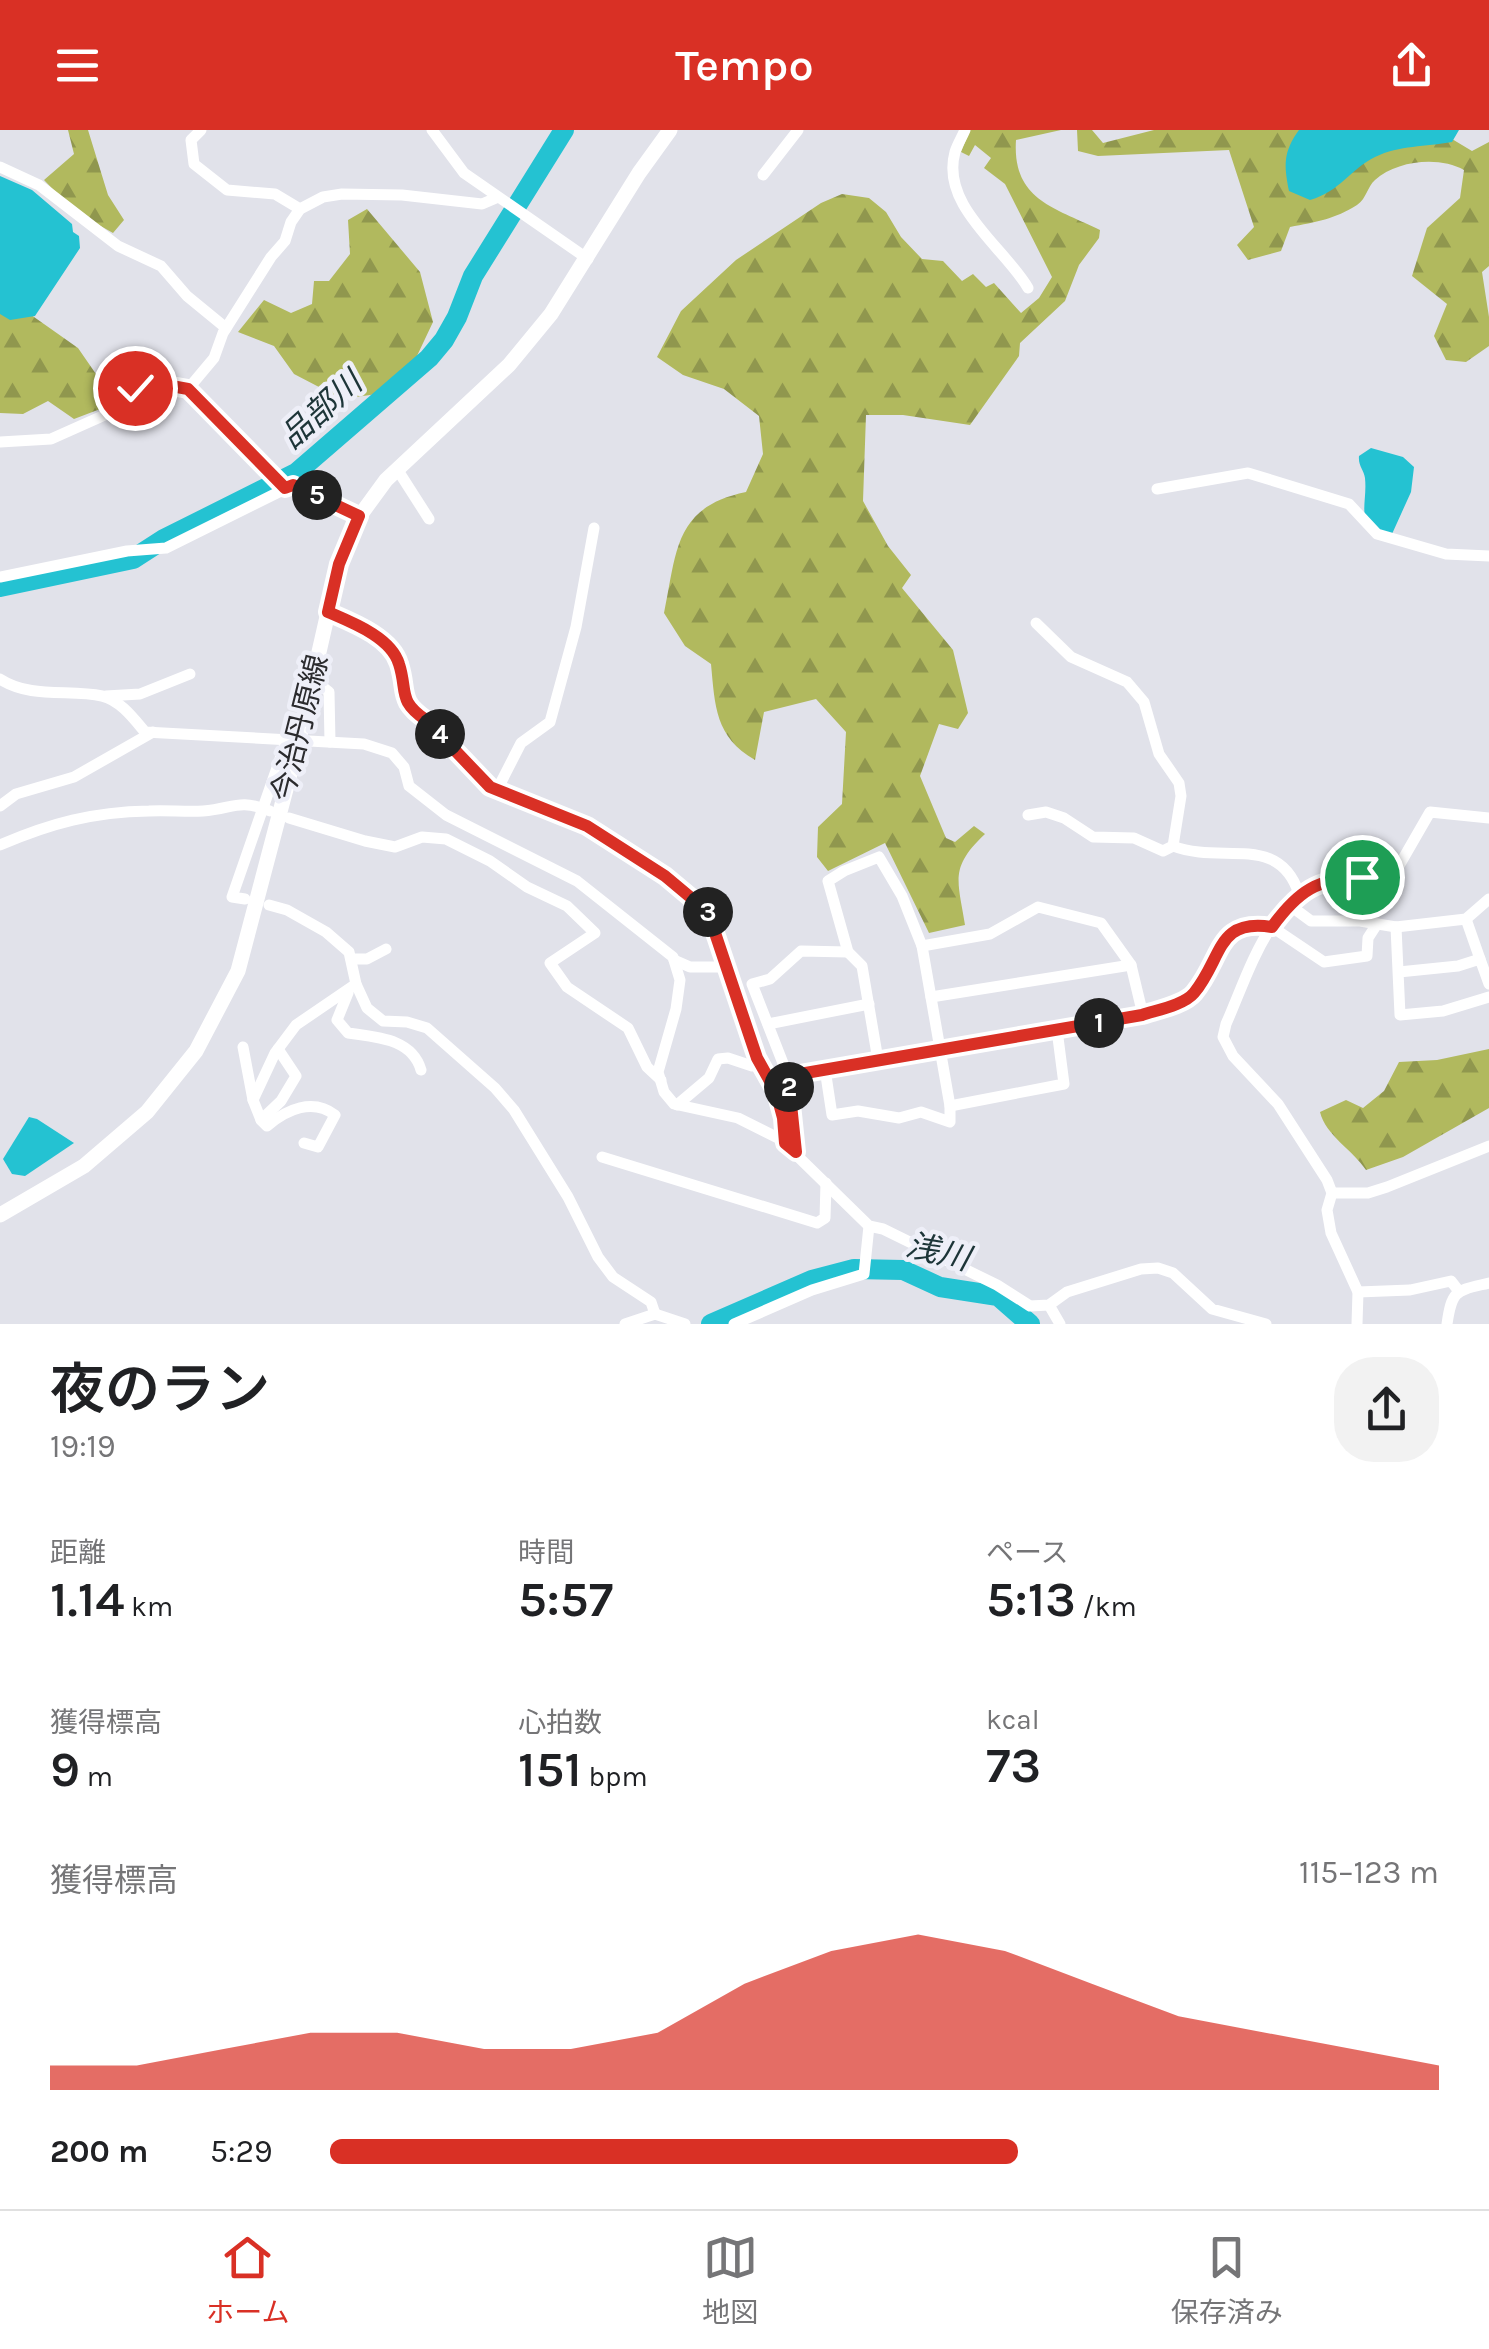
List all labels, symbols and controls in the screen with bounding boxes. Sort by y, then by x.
icon: menu [50,38,105,93]
icon: share [1384,38,1439,93]
text: Tempo [675,39,814,91]
pin [93,346,178,431]
icon: check [108,361,163,416]
water label: 品部川 [273,362,371,456]
pin: 5 [292,470,342,520]
text: 5 [309,478,325,511]
street label: 今治丹原線 [264,651,336,805]
pin: 4 [415,709,465,759]
text: 4 [432,717,448,750]
pin [1320,835,1405,920]
icon: arrive [1335,850,1390,905]
pin: 3 [683,887,733,937]
text: 3 [699,895,717,928]
pin: 1 [1074,998,1124,1048]
text: 1 [1094,1006,1104,1039]
pin: 2 [764,1062,814,1112]
text: 2 [781,1070,797,1103]
water label: 浅川 [902,1226,976,1278]
button: share [1334,1357,1439,1462]
text: 夜のラン [50,1358,270,1422]
text: 19:19 [50,1428,116,1465]
text: 距離 [50,1536,106,1569]
text: 時間 [518,1536,574,1569]
text: ペース [986,1536,1069,1569]
text: 1.14 [50,1570,124,1629]
text: 5:57 [518,1570,613,1629]
text: 5:13 [986,1570,1076,1629]
text: km [124,1590,173,1623]
text: /km [1076,1590,1137,1623]
text: kcal [986,1703,1039,1736]
text: 獲得標高 [50,1706,162,1739]
text: 心拍数 [518,1706,602,1739]
text: 73 [986,1736,1041,1795]
text: 9 [50,1740,80,1799]
text: 151 [518,1740,582,1799]
text: m [80,1760,113,1793]
text: bpm [582,1760,648,1793]
text: 115–123 m [1299,1854,1439,1891]
text: 獲得標高 [50,1862,178,1899]
text: 200 m [50,2133,148,2170]
text: 5:29 [210,2133,273,2170]
tab: ホーム [206,2230,289,2330]
tab: 地図 [702,2230,758,2330]
tab: 保存済み [1171,2230,1283,2330]

